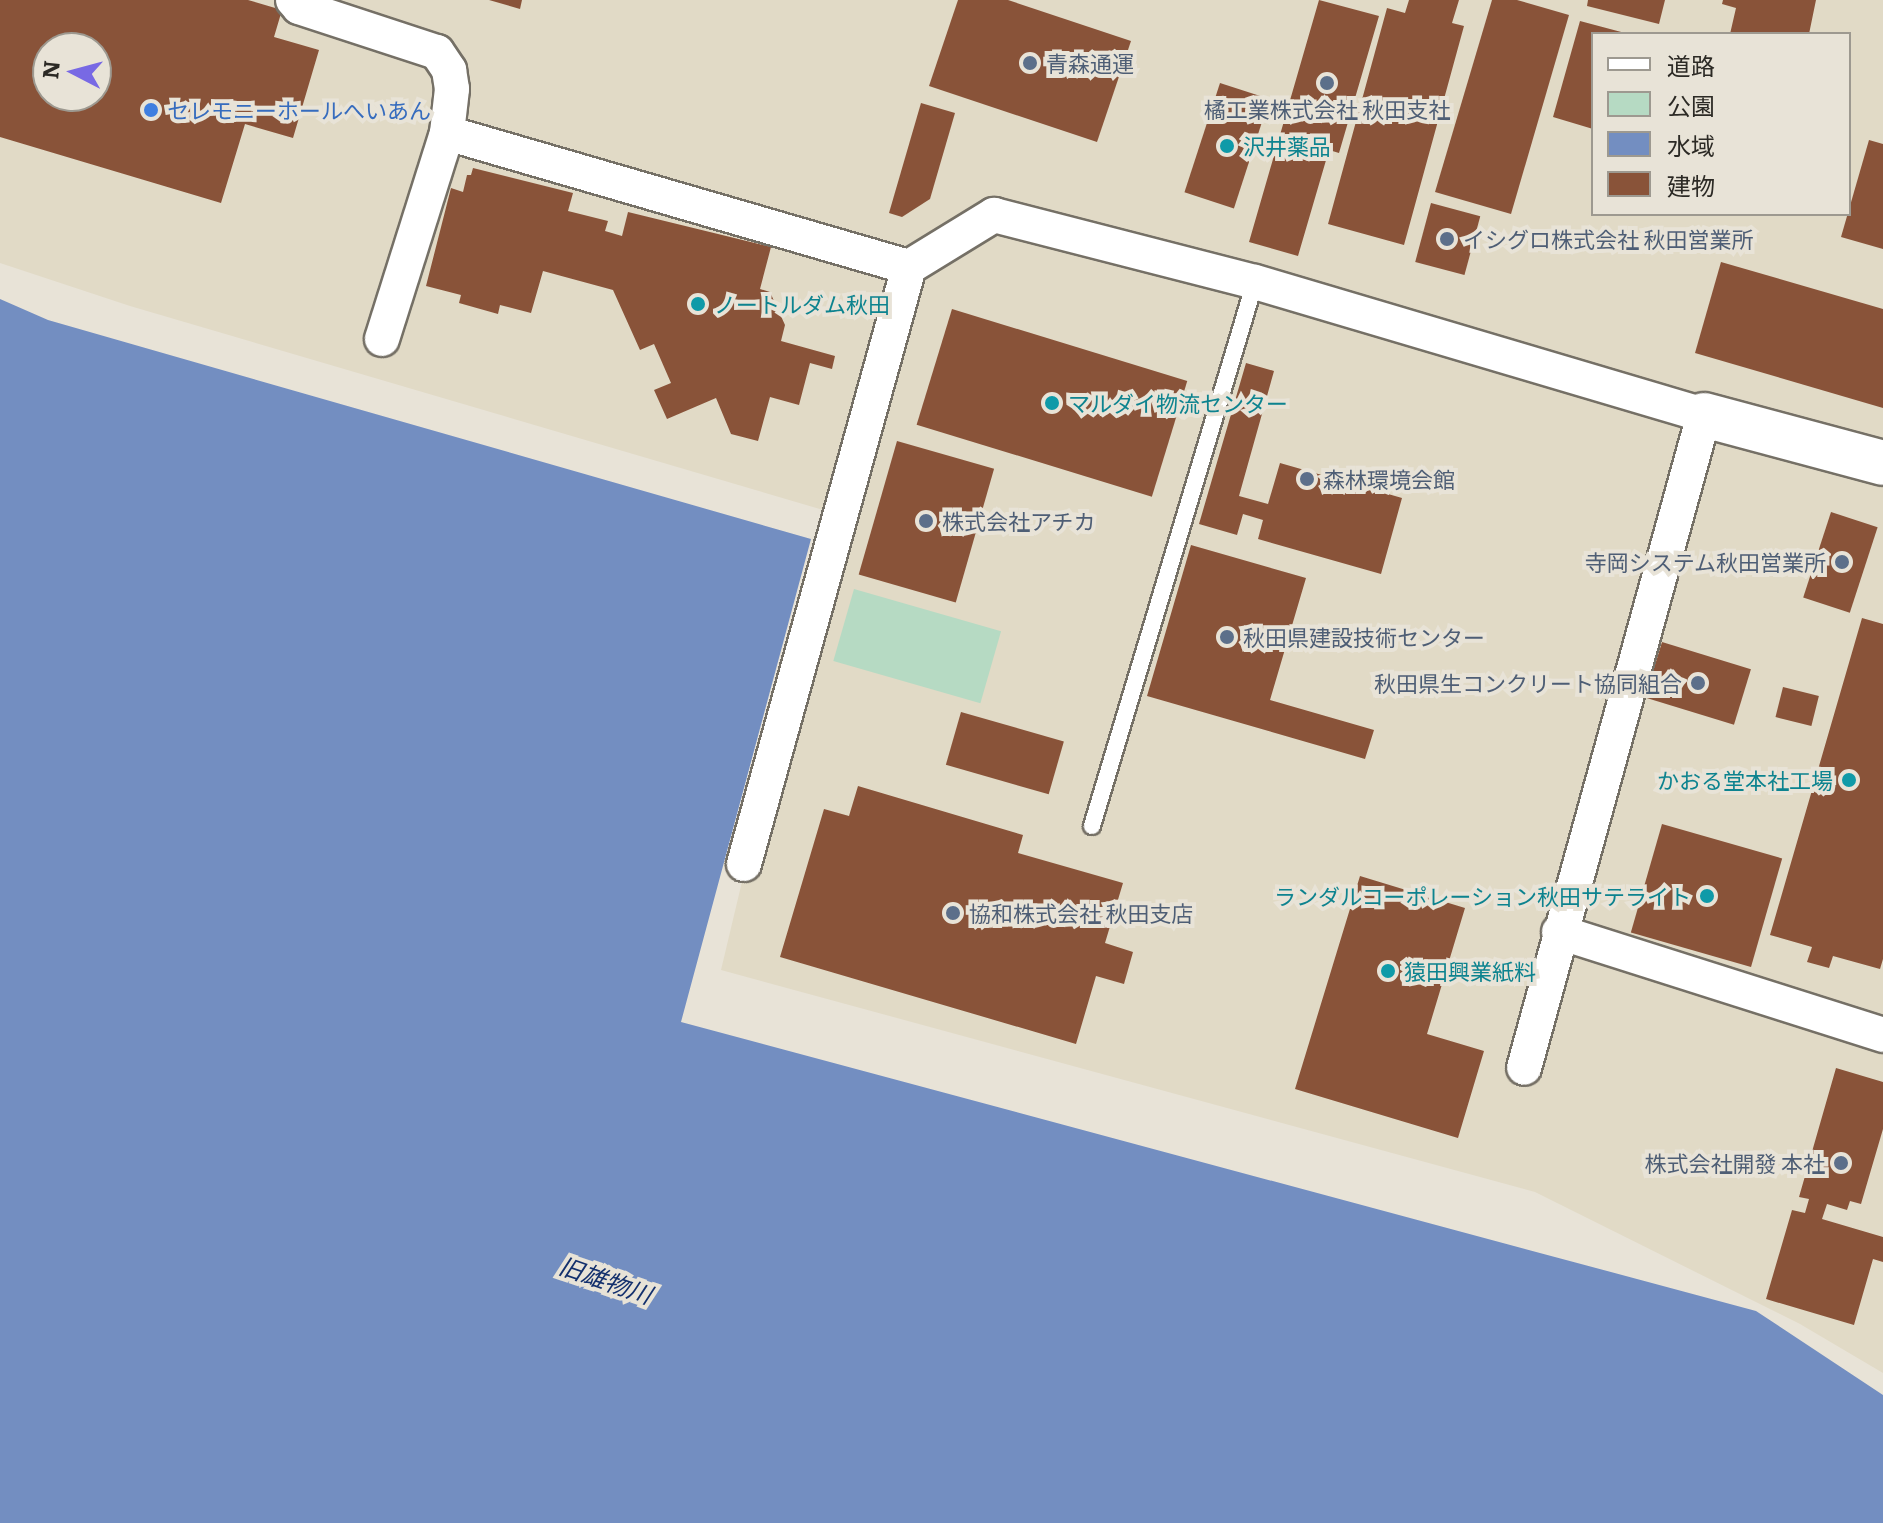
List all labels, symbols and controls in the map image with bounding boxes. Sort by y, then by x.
north arrow [32,32,112,112]
legend [1591,32,1851,216]
text: 道路 [1667,47,1715,82]
place label: 青森通運 [1046,50,1134,76]
marker: 青森通運 [1021,54,1039,72]
text: N [32,59,67,81]
marker: 橘工業株式会社 秋田支社 [1318,74,1336,92]
text: 公園 [1667,87,1715,122]
place label: 橘工業株式会社 秋田支社 [1204,96,1450,122]
place label: セレモニーホールへいあん [167,97,431,123]
marker: セレモニーホールへいあん [142,101,160,119]
text: 水域 [1667,127,1715,162]
place label: 沢井薬品 [1243,133,1331,159]
marker: 沢井薬品 [1218,137,1236,155]
text: 建物 [1667,167,1715,202]
place label: イシグロ株式会社 秋田営業所 [1463,226,1753,252]
marker: イシグロ株式会社 秋田営業所 [1438,230,1456,248]
place label: ノートルダム秋田 [714,291,890,317]
marker: ノートルダム秋田 [689,295,707,313]
place label: マルダイ物流センター [1068,390,1288,416]
marker: マルダイ物流センター [1043,394,1061,412]
place label: 森林環境会館 [1323,466,1455,492]
marker: 森林環境会館 [1298,470,1316,488]
place label: 株式会社アチカ [942,508,1096,534]
marker: 株式会社アチカ [917,512,935,530]
place label: 寺岡システム秋田営業所 [1584,549,1826,575]
marker: 寺岡システム秋田営業所 [1833,553,1851,571]
place label: 秋田県建設技術センター [1243,624,1485,650]
marker: 秋田県建設技術センター [1218,628,1236,646]
place label: 秋田県生コンクリート協同組合 [1374,670,1682,696]
marker: 秋田県生コンクリート協同組合 [1689,674,1707,692]
place label: かおる堂本社工場 [1657,767,1833,793]
marker: かおる堂本社工場 [1840,771,1858,789]
place label: ランダルコーポレーション秋田サテライト [1273,883,1691,909]
marker: ランダルコーポレーション秋田サテライト [1698,887,1716,905]
place label: 協和株式会社 秋田支店 [969,900,1193,926]
marker: 協和株式会社 秋田支店 [944,904,962,922]
place label: 猿田興業紙料 [1404,958,1536,984]
marker: 猿田興業紙料 [1379,962,1397,980]
place label: 株式会社開發 本社 [1645,1150,1825,1176]
marker: 株式会社開發 本社 [1832,1154,1850,1172]
water label: 旧雄物川 [556,1250,656,1308]

